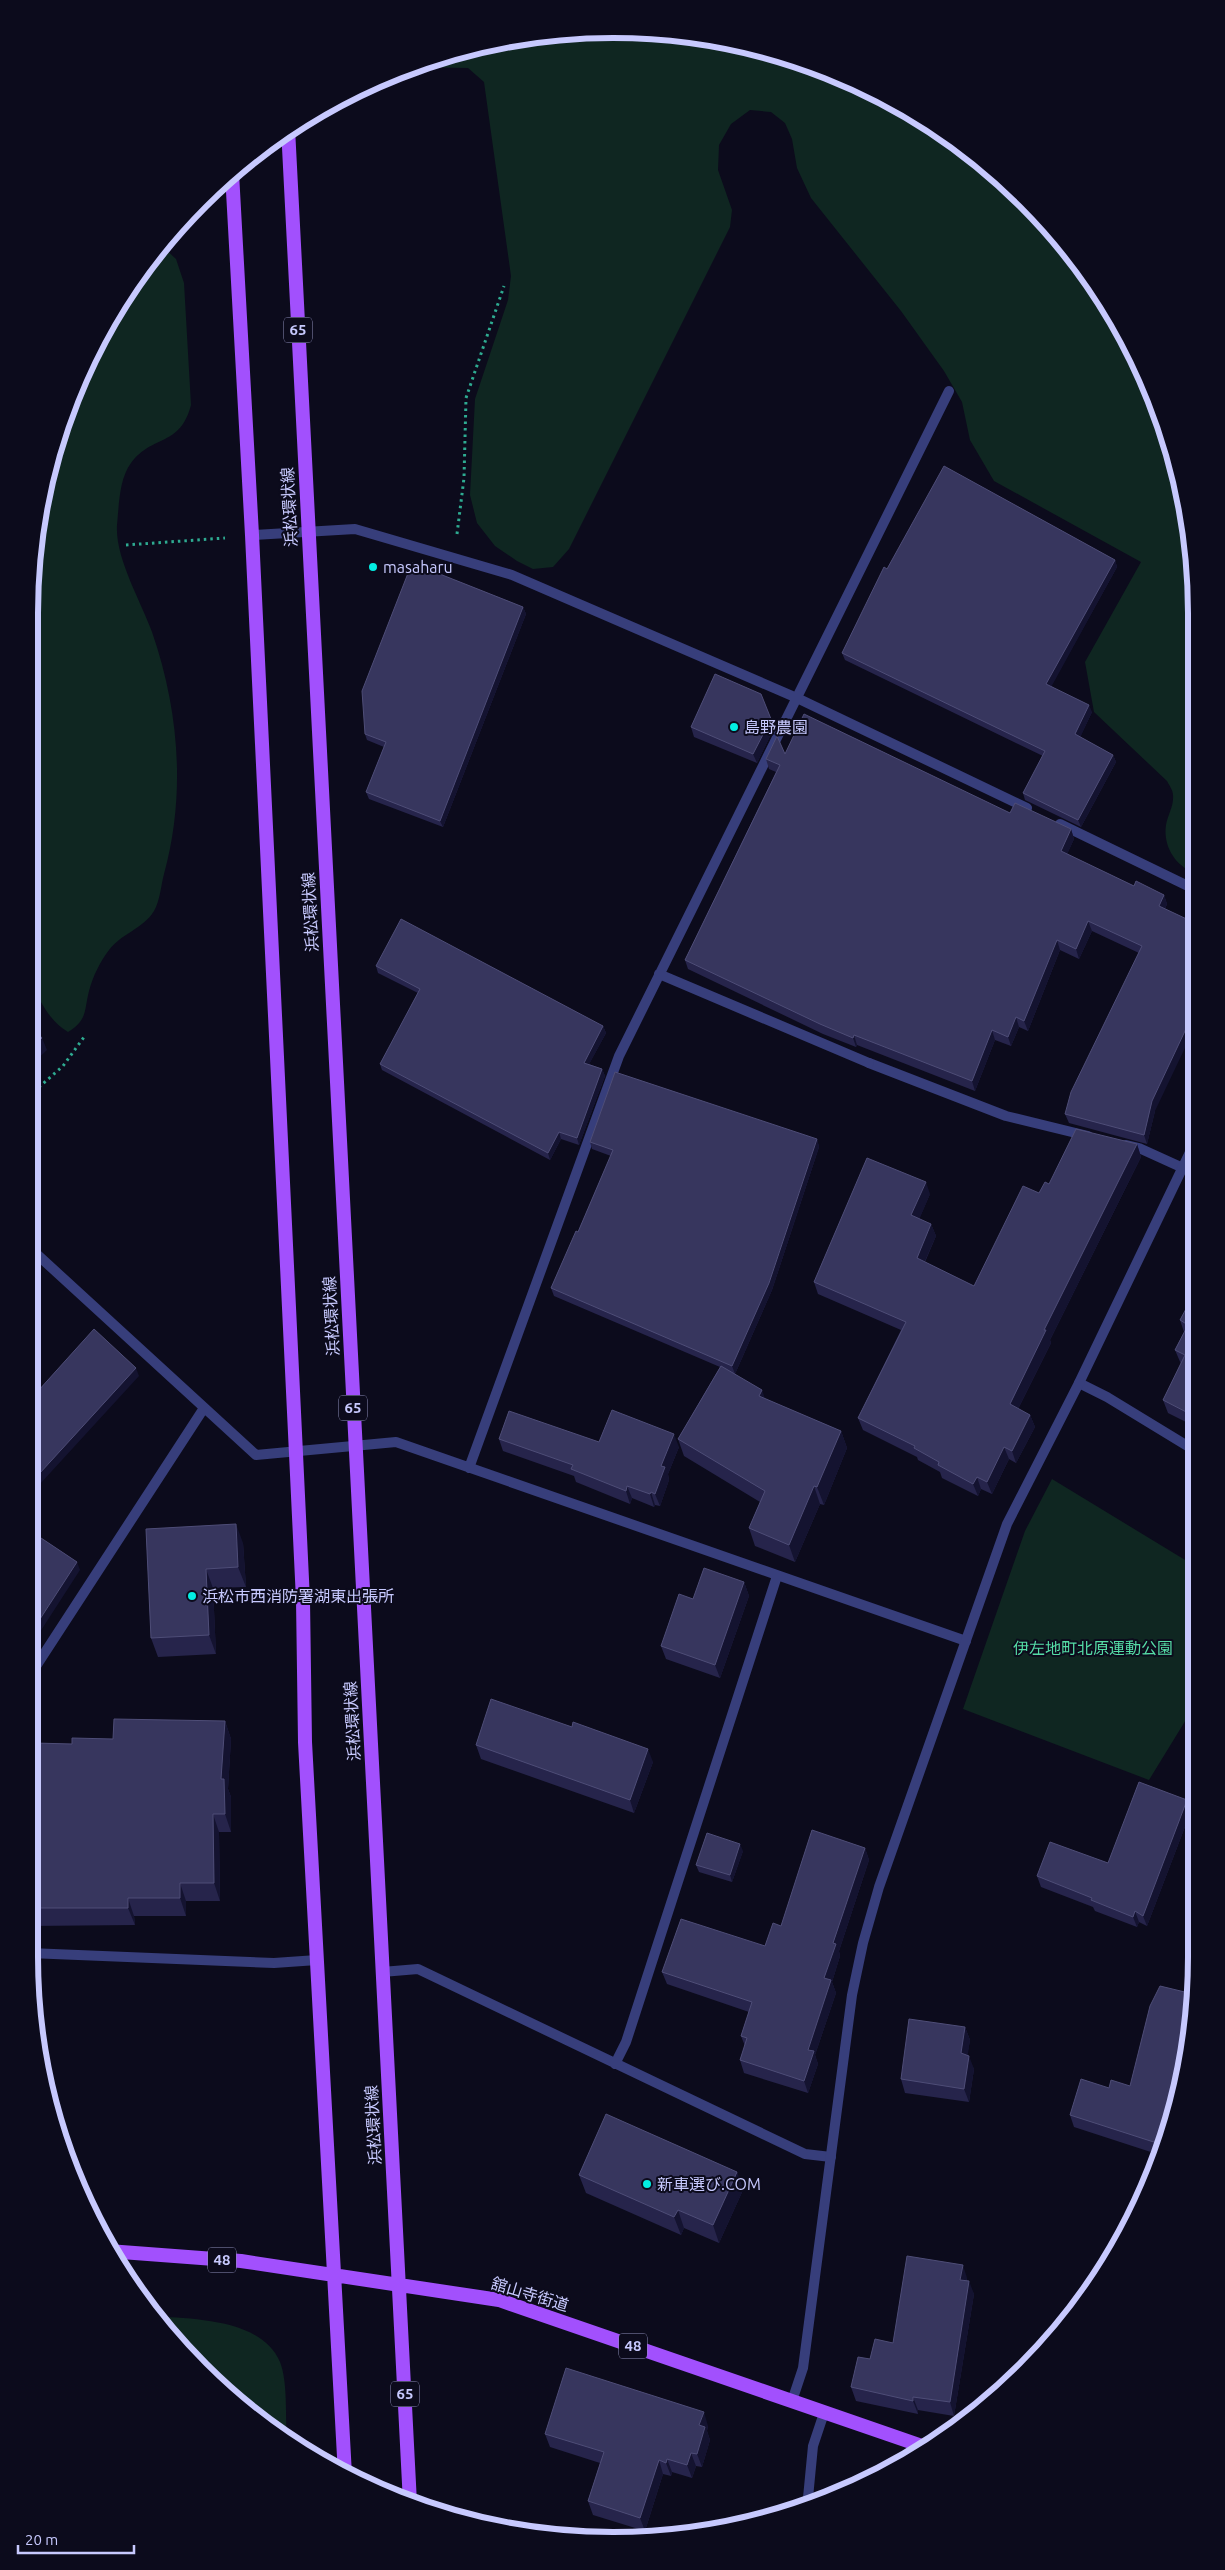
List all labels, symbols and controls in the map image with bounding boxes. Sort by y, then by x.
road number: 65 [284,318,312,342]
street label: 浜松環状線 [278,467,300,547]
place label: masaharu [383,558,453,576]
marker: masaharu [367,561,379,573]
place label: 島野農園 [744,718,808,736]
marker: 島野農園 [728,721,740,733]
street label: 浜松環状線 [299,872,321,952]
street label: 浜松環状線 [320,1276,342,1356]
road number: 65 [339,1396,367,1420]
place label: 浜松市西消防署湖東出張所 [202,1587,394,1605]
marker: 浜松市西消防署湖東出張所 [186,1590,198,1602]
park label: 伊左地町北原運動公園 [1013,1639,1173,1657]
street label: 浜松環状線 [341,1681,363,1761]
street label: 浜松環状線 [362,2085,384,2165]
place label: 新車選び.COM [657,2175,761,2193]
marker: 新車選び.COM [641,2178,653,2190]
road number: 48 [208,2248,236,2272]
street label: 舘山寺街道 [489,2274,571,2314]
road number: 48 [619,2334,647,2358]
road number: 65 [391,2382,419,2406]
scale bar [18,2522,134,2554]
text: 20 m [25,2531,58,2548]

